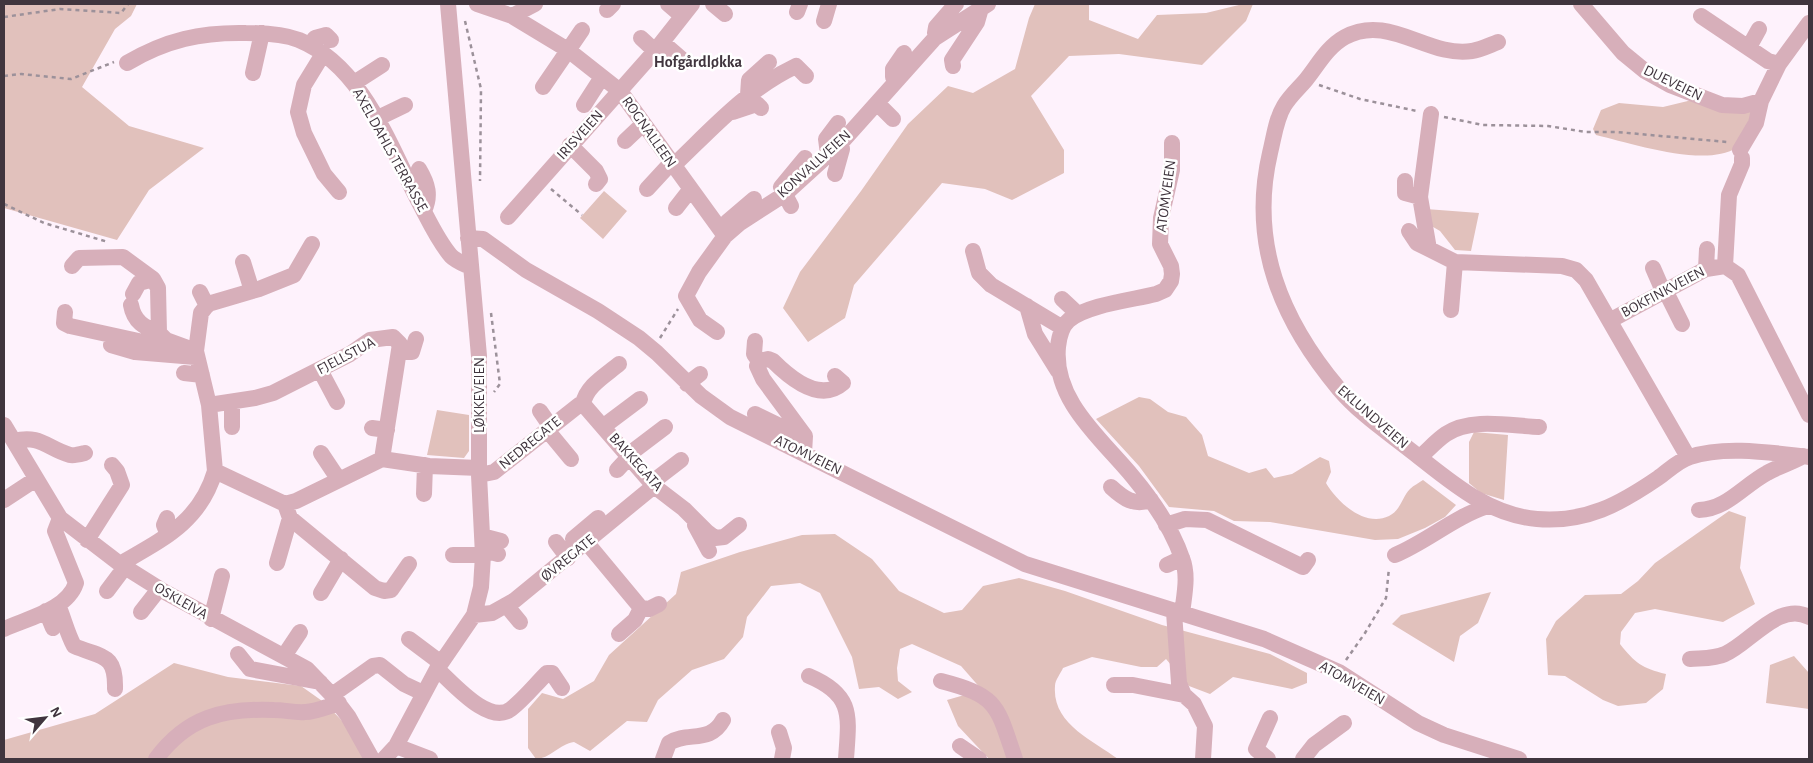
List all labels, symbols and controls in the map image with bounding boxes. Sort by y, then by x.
district label: Hofgårdløkka [654,54,742,70]
street label: DUEVEIEN [1641,62,1705,104]
street label: AXEL DAHLS TERRASSE [350,86,430,214]
street label: ROGNALLEEN [619,94,679,170]
street label: IRISVEIEN [554,107,606,163]
street label: KONVALLVEIEN [774,127,854,201]
street label: ATOMVEIEN [1153,159,1179,233]
street label: BOKFINKVEIEN [1619,264,1707,320]
street label: FJELLSTUA [314,334,378,378]
street label: LØKKEVEIEN [472,357,487,433]
street label: EKLUNDVEIEN [1335,382,1411,452]
street label: NEDREGATE [497,414,563,472]
street label: BAKKEGATA [606,430,666,494]
street label: ATOMVEIEN [772,432,844,478]
street label: ØVREGATE [538,532,598,584]
street label: OSKLEIVA [152,580,211,622]
street label: ATOMVEIEN [1317,658,1387,708]
north arrow [20,693,70,743]
text: N [47,705,64,720]

